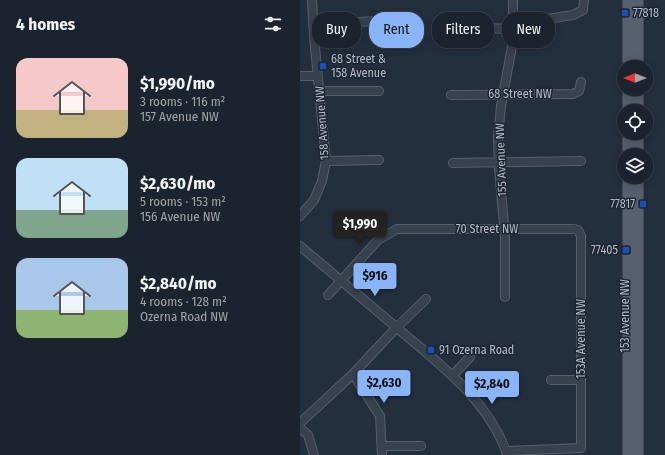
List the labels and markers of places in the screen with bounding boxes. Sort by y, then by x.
place label: 77818 [633,6,659,20]
marker: 77818 [620,8,630,18]
place label: 68 Street & 158 Avenue [331,52,386,80]
marker: 68 Street & 158 Avenue [318,61,328,71]
place label: 77817 [610,197,635,211]
marker: 77817 [638,199,648,209]
pin: $1,990 [327,211,393,245]
place label: 77405 [591,243,618,257]
marker: 77405 [621,245,631,255]
pin: $916 [351,263,399,297]
place label: 91 Ozerna Road [439,343,514,357]
marker: 91 Ozerna Road [426,345,436,355]
pin: $2,630 [351,370,417,404]
pin: $2,840 [459,371,525,405]

